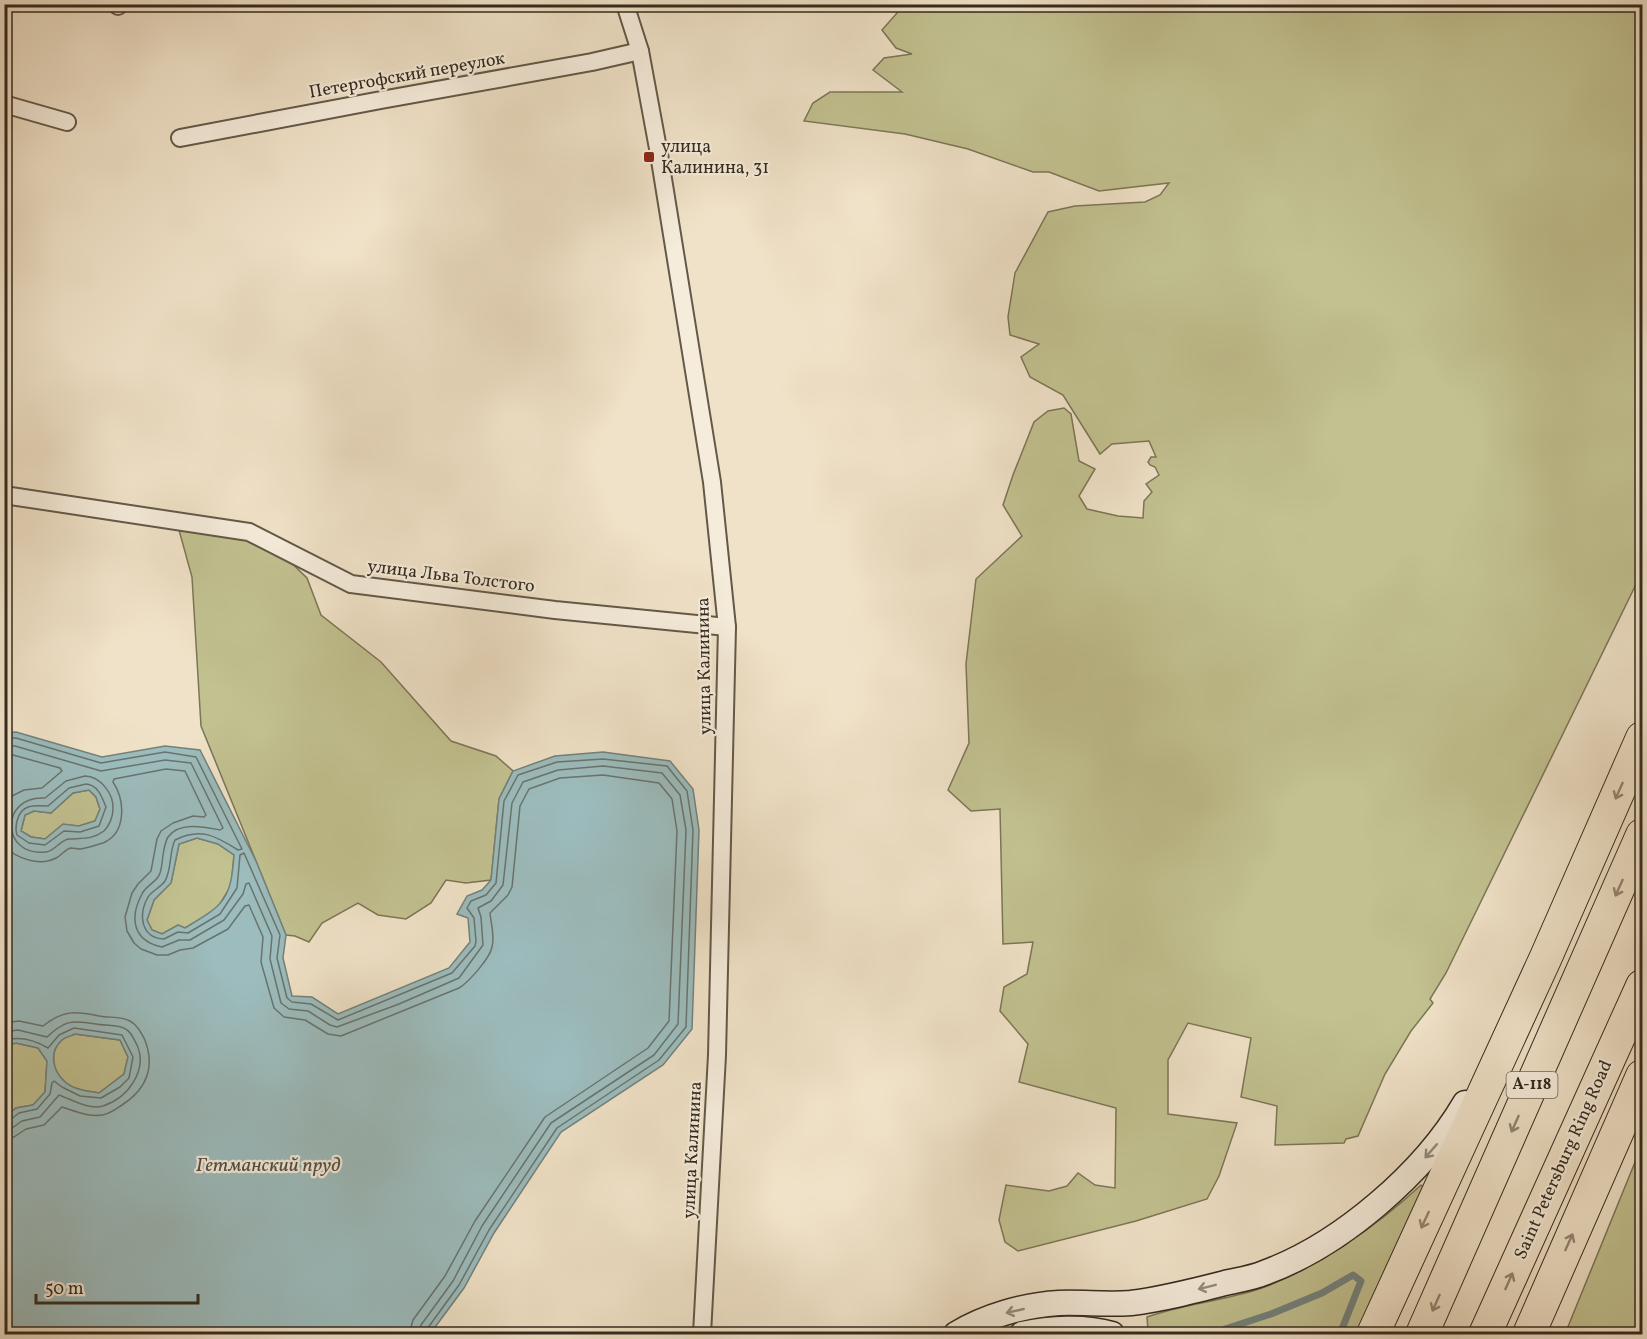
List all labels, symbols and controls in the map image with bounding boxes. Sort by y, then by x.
street label: Петергофский переулок [307,46,507,106]
place label: улица Калинина, 31 [661,135,769,181]
marker: улица Калинина, 31 [642,150,656,164]
street label: улица Льва Толстого [366,554,536,600]
street label: улица Калинина [691,597,719,735]
one-way arrow [1613,781,1624,800]
one-way arrow [1613,879,1624,897]
street label: Saint Petersburg Ring Road [1509,1056,1619,1264]
road number: А-118 [1506,1072,1558,1098]
street label: улица Калинина [677,1081,709,1219]
one-way arrow [1509,1115,1520,1133]
one-way arrow [1424,1143,1438,1158]
water label: Гетманский пруд [196,1152,340,1180]
one-way arrow [1419,1210,1431,1228]
one-way arrow [1564,1234,1576,1252]
scale bar [36,1267,198,1305]
one-way arrow [1504,1273,1515,1291]
text: 50 m [45,1277,84,1302]
one-way arrow [1198,1282,1217,1294]
one-way arrow [1430,1293,1442,1311]
one-way arrow [1006,1306,1025,1317]

